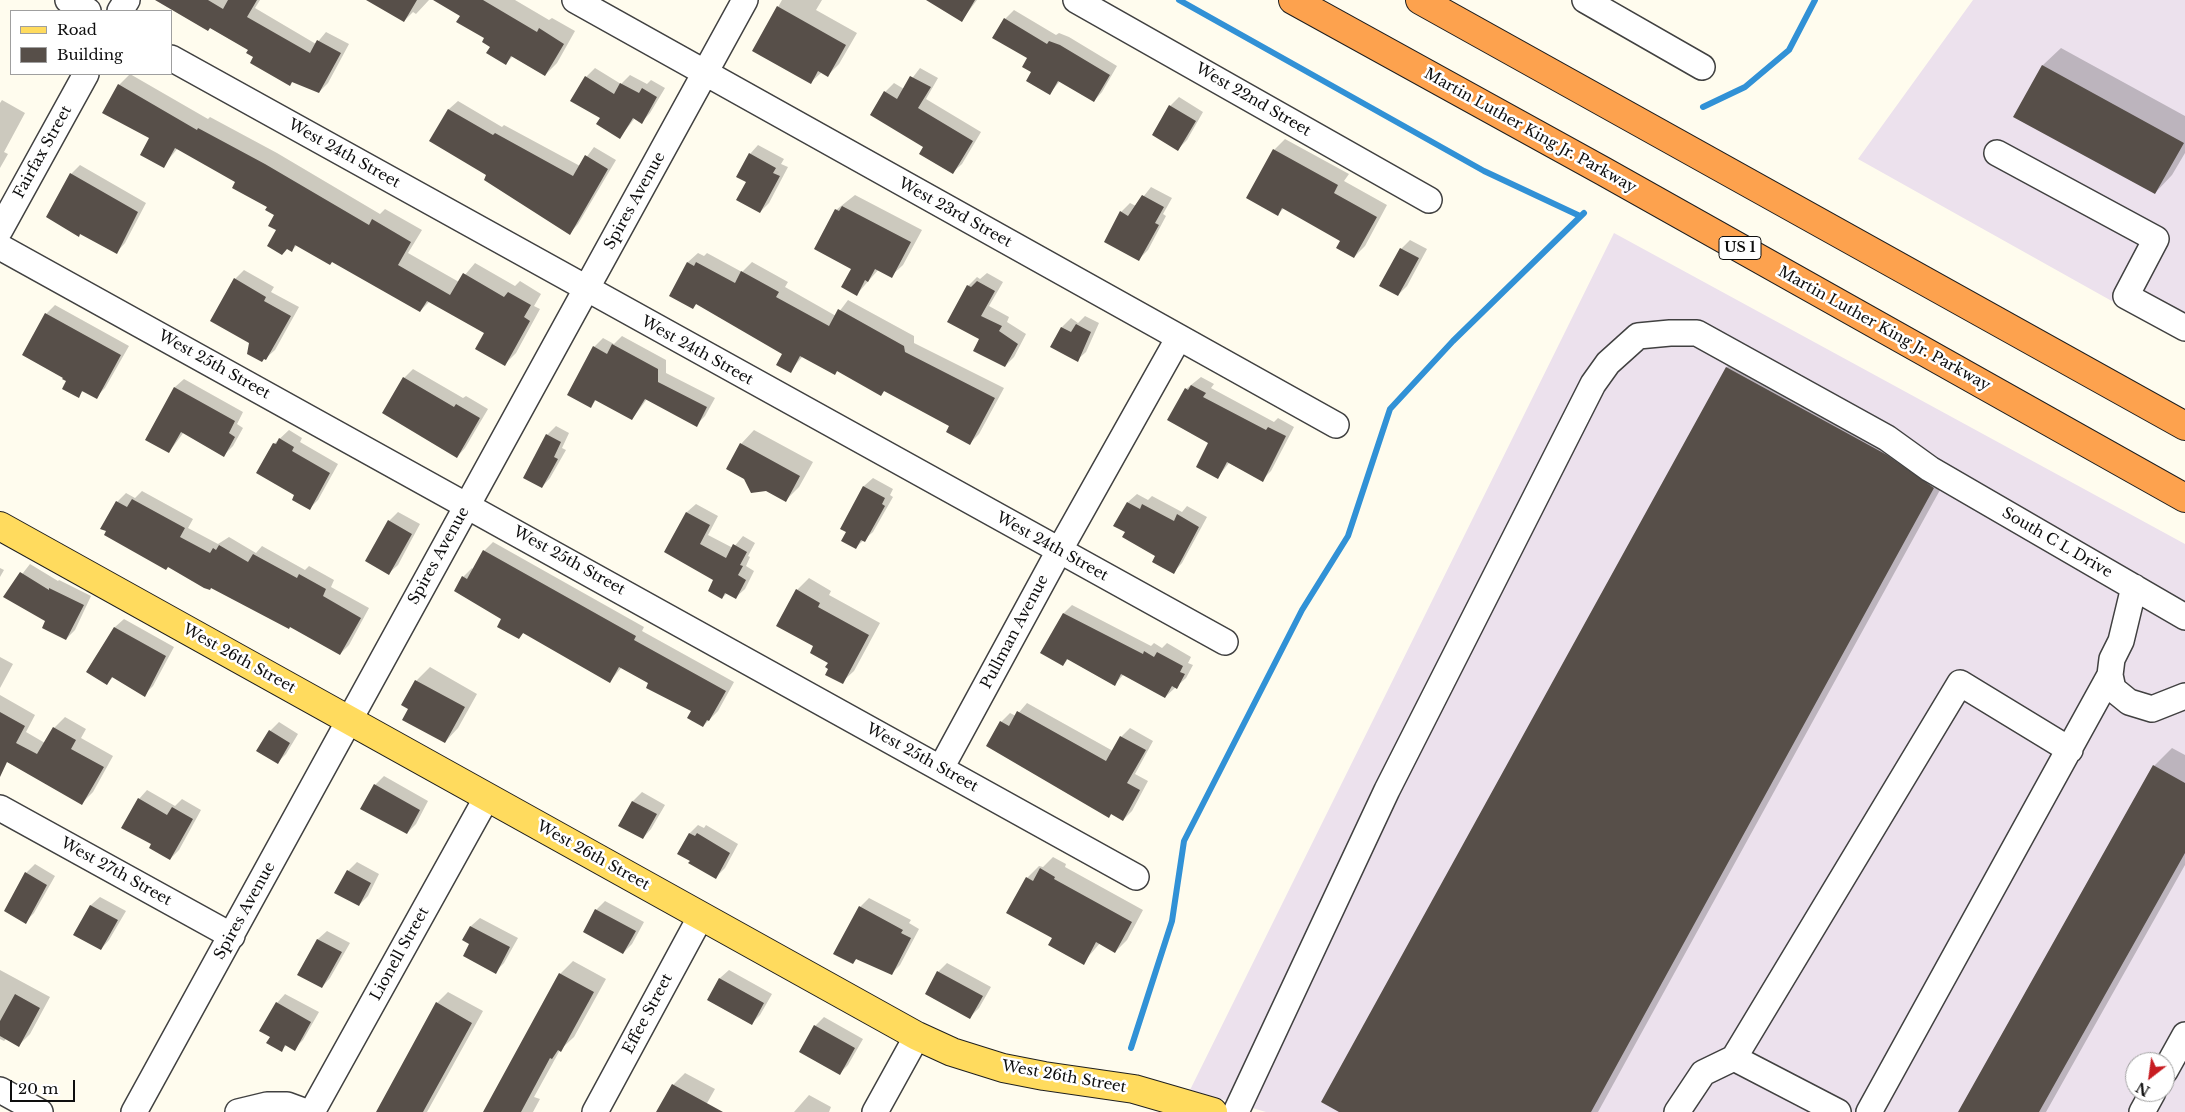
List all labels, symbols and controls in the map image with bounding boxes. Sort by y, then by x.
legend [10,10,172,75]
text: Road [57,20,97,39]
text: Building [57,45,123,64]
street label: West 22nd Street [1192,60,1314,140]
street label: Martin Luther King Jr. Parkway [1421,65,1639,197]
street label: Fairfax Street [10,103,76,201]
street label: West 24th Street [285,116,403,192]
street label: Spires Avenue [601,149,669,253]
street label: West 23rd Street [895,174,1015,252]
road number: US 1 [1719,237,1761,260]
street label: Martin Luther King Jr. Parkway [1775,263,1993,395]
street label: West 24th Street [638,313,756,389]
street label: West 25th Street [155,327,273,403]
street label: Spires Avenue [405,504,473,608]
street label: South C L Drive [1999,504,2115,582]
street label: West 24th Street [993,509,1111,585]
street label: West 25th Street [510,523,628,599]
street label: Pullman Avenue [977,572,1053,692]
street label: West 26th Street [179,621,299,697]
street label: West 25th Street [863,720,981,796]
street label: West 26th Street [533,818,653,894]
street label: West 27th Street [57,834,175,910]
street label: Spires Avenue [211,859,279,963]
street label: Lionell Street [367,904,433,1004]
street label: Effee Street [619,971,677,1057]
north arrow [2125,1052,2175,1102]
street label: West 26th Street [1000,1057,1128,1097]
scale bar [12,1070,78,1102]
text: N [2133,1078,2153,1100]
text: 20 m [18,1079,58,1098]

